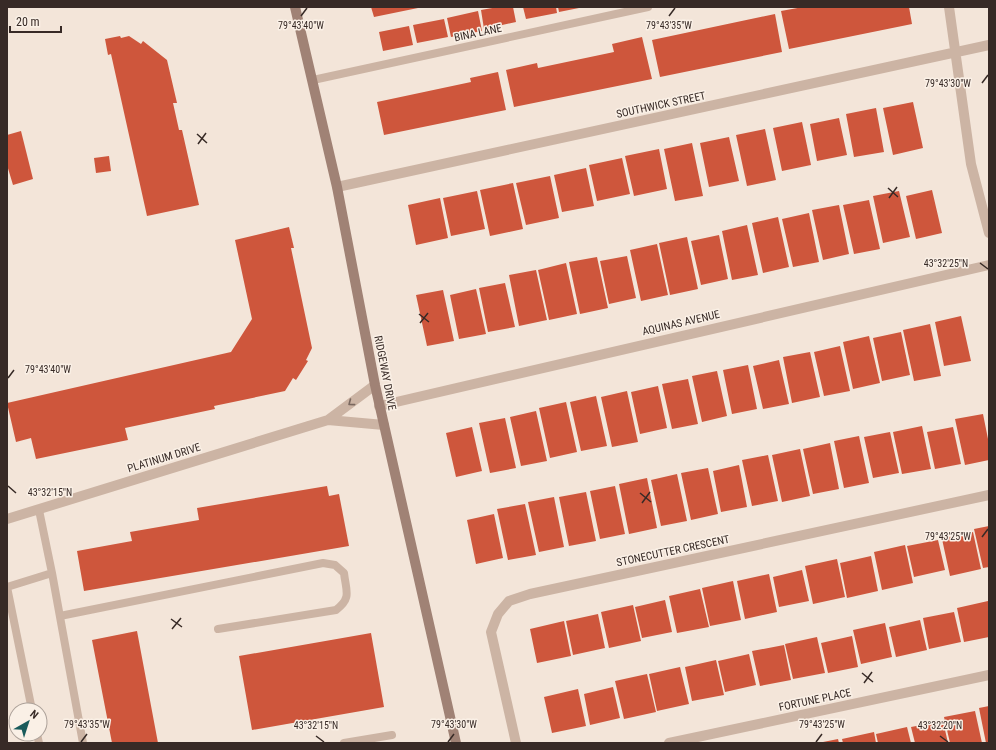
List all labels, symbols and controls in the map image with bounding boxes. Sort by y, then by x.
scale bar [10,8,61,34]
text: 20 m [16,15,40,29]
text: 79°43'40"W [278,20,324,31]
text: 79°43'35"W [646,20,692,31]
street label: BINA LANE [453,21,504,44]
text: 79°43'30"W [925,78,971,89]
street label: SOUTHWICK STREET [615,89,707,121]
text: 43°32'25"N [924,258,968,269]
street label: AQUINAS AVENUE [641,308,722,338]
street label: RIDGEWAY DRIVE [371,335,399,412]
text: 79°43'40"W [25,364,71,375]
one-way arrow [349,398,356,405]
street label: PLATINUM DRIVE [126,441,203,475]
text: 43°32'15"N [28,487,72,498]
text: 79°43'25"W [925,531,971,542]
street label: STONECUTTER CRESCENT [615,533,731,569]
street label: FORTUNE PLACE [778,686,853,714]
north arrow [8,702,48,742]
text: N [27,707,41,722]
text: 79°43'35"W [64,719,110,730]
text: 79°43'30"W [431,719,477,730]
text: 79°43'25"W [799,719,845,730]
text: 43°32'15"N [294,720,338,731]
text: 43°32'20"N [918,720,962,731]

